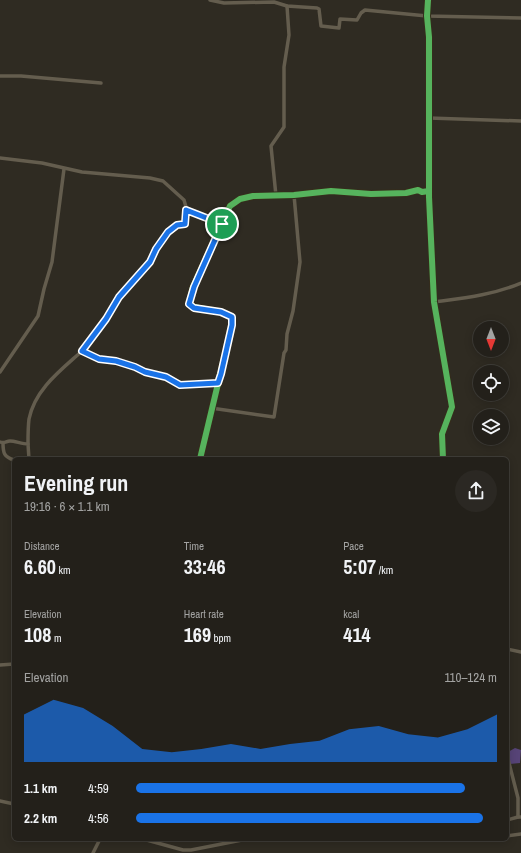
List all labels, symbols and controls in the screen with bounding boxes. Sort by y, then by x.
pin [205,207,239,241]
icon: arrive [211,213,233,235]
north arrow [473,321,509,357]
map controls [473,321,509,445]
button: locate [473,365,509,401]
button: layers [473,409,509,445]
text: Evening run [24,468,128,498]
button: share [455,470,497,512]
text: 19:16 · 6 × 1.1 km [24,498,110,515]
text: Distance [24,539,60,553]
text: Time [184,539,204,553]
text: Pace [343,539,364,553]
text: 6.60 [24,553,56,580]
text: 33:46 [184,553,226,580]
text: 5:07 [343,553,376,580]
text: km [56,563,70,577]
text: /km [376,563,393,577]
text: Elevation [24,607,62,621]
text: Heart rate [184,607,224,621]
text: kcal [343,607,359,621]
text: 108 [24,621,51,648]
text: 169 [184,621,211,648]
text: 414 [343,621,371,648]
text: m [51,631,61,645]
text: bpm [211,631,231,645]
text: Elevation [24,669,68,686]
text: 110–124 m [444,669,497,686]
text: 1.1 km [24,780,57,797]
text: 4:59 [88,780,109,797]
text: 2.2 km [24,810,57,827]
text: 4:56 [88,810,109,827]

